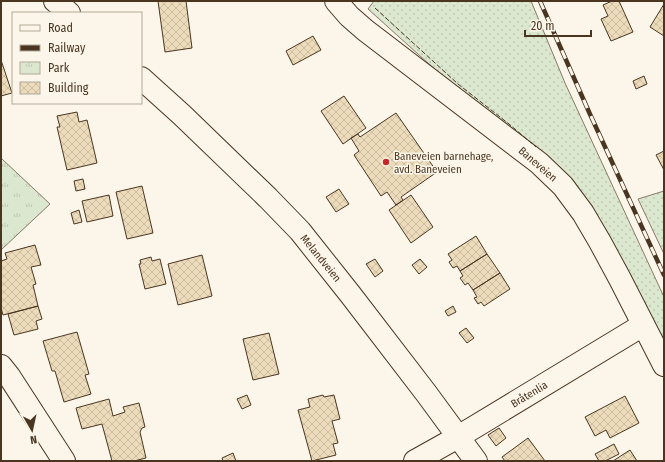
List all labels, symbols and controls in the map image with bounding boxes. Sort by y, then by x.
legend [12,12,142,104]
scale bar [525,12,591,38]
text: 20 m [531,19,555,33]
text: Road [48,21,73,35]
text: Railway [48,41,86,55]
text: Park [48,61,70,75]
text: Building [48,81,89,95]
street label: Baneveien [516,144,560,185]
place label: Baneveien barnehage, avd. Baneveien [394,150,493,176]
marker: Baneveien barnehage, avd. Baneveien [381,157,391,167]
street label: Melandveien [297,232,344,285]
street label: Bråtenlia [508,378,550,410]
north arrow [12,410,52,450]
text: N [29,432,38,446]

